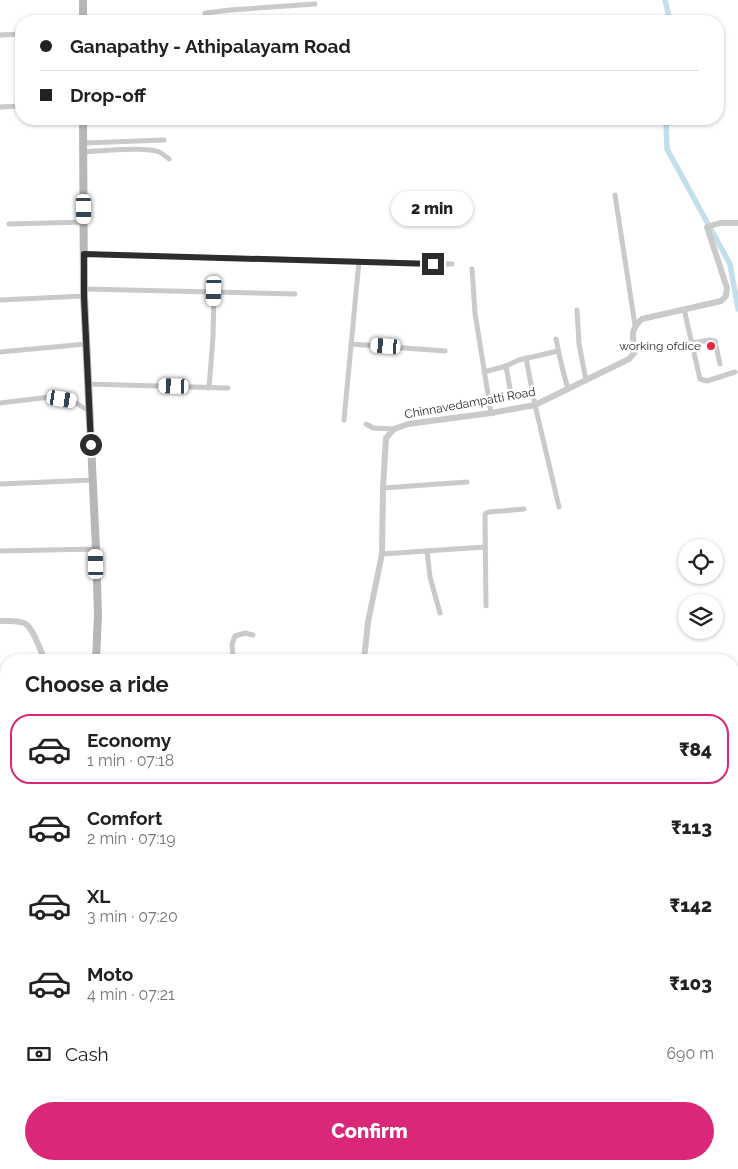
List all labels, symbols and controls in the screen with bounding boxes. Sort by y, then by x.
text: Ganapathy - Athipalayam Road [70,35,351,57]
text: Drop-off [70,84,146,106]
callout: 2 min [392,192,474,226]
car [76,194,91,224]
text: 2 min [411,199,453,218]
route end [422,253,444,275]
car [205,276,222,306]
car [370,337,401,355]
place label: working ofdice [619,339,701,353]
marker: working ofdice [705,340,717,352]
car [158,378,189,394]
street label: Chinnavedampatti Road [403,385,537,421]
car [46,389,77,409]
route start [80,434,102,456]
map controls [678,539,723,639]
button: locate [678,539,723,584]
car [88,549,103,579]
button: layers [678,594,723,639]
text: Choose a ride [25,671,169,697]
icon: car [27,727,72,772]
text: Economy [87,729,171,751]
text: ₹84 [679,738,712,760]
text: 1 min · 07:18 [87,751,174,770]
icon: car [27,805,72,850]
text: Comfort [87,807,162,829]
text: ₹113 [671,816,712,838]
text: 2 min · 07:19 [87,829,176,848]
icon: car [27,883,72,928]
text: XL [87,885,110,907]
text: ₹142 [670,894,712,916]
text: 3 min · 07:20 [87,907,178,926]
icon: car [27,961,72,1006]
text: Moto [87,963,133,985]
text: ₹103 [669,972,712,994]
text: 4 min · 07:21 [87,985,175,1004]
icon: cash [25,1040,53,1068]
text: Cash [65,1043,109,1065]
text: 690 m [666,1044,714,1063]
button: Confirm [25,1102,714,1160]

